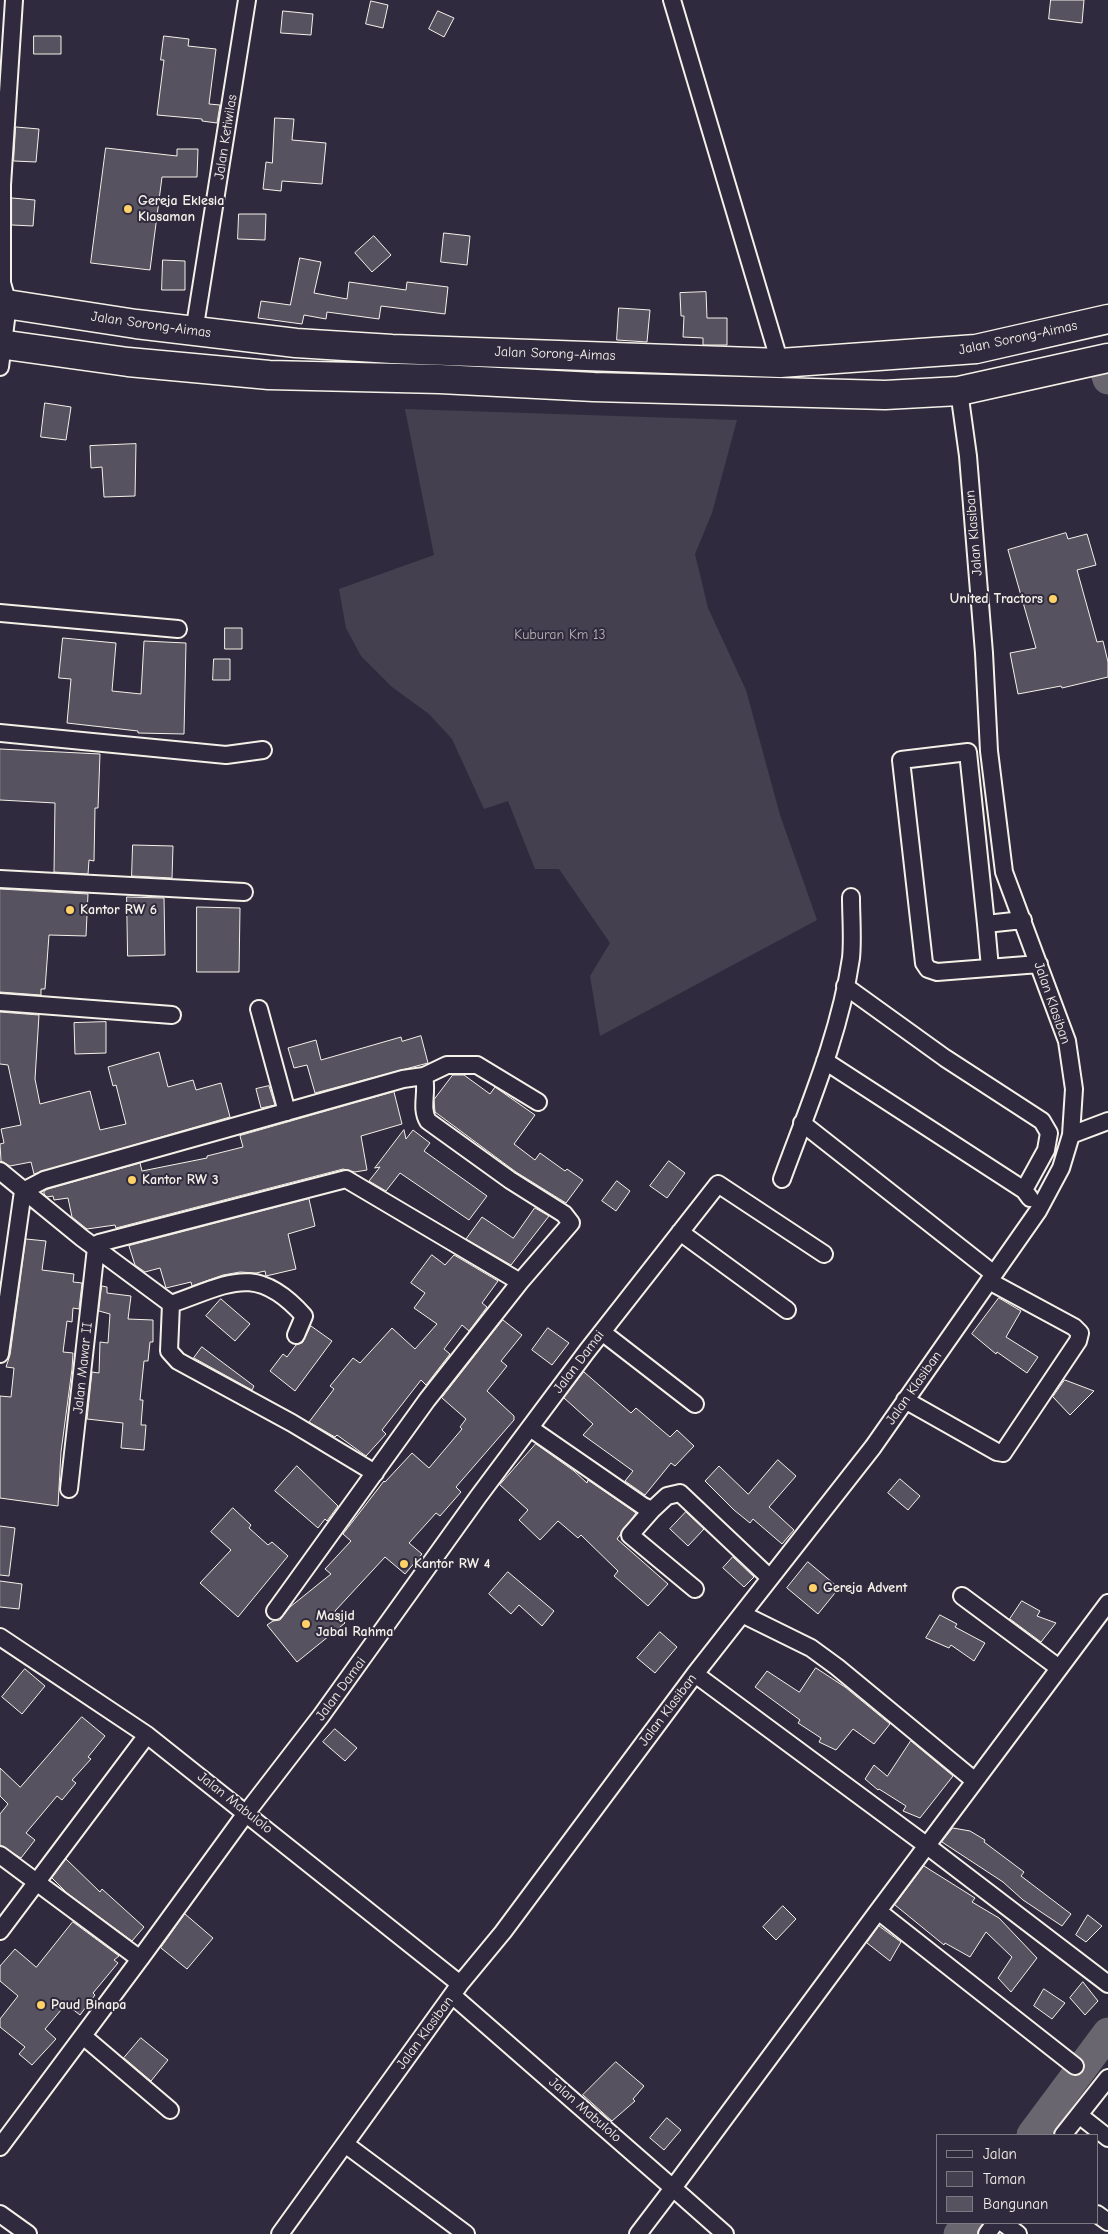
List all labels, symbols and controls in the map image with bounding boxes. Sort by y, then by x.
street label: Jalan Ketiwilas [211,93,241,181]
place label: Gereja Eklesia Klasaman [138,193,224,226]
marker: Gereja Eklesia Klasaman [122,203,134,215]
street label: Jalan Sorong-Aimas [90,308,212,342]
street label: Jalan Sorong-Aimas [957,317,1079,359]
street label: Jalan Sorong-Aimas [494,343,616,365]
street label: Jalan Klasiban [962,489,986,577]
place label: United Tractors [950,591,1043,607]
marker: United Tractors [1047,593,1059,605]
park label: Kuburan Km 13 [514,627,606,643]
place label: Kantor RW 6 [80,902,157,918]
marker: Kantor RW 6 [64,904,76,916]
street label: Jalan Klasiban [1030,960,1074,1046]
place label: Kantor RW 3 [142,1172,219,1188]
marker: Kantor RW 3 [126,1174,138,1186]
street label: Jalan Mawar II [70,1321,96,1415]
street label: Jalan Damai [550,1327,608,1397]
street label: Jalan Klasiban [882,1348,946,1428]
place label: Kantor RW 4 [414,1556,490,1572]
marker: Kantor RW 4 [398,1558,410,1570]
place label: Gereja Advent [823,1580,907,1596]
marker: Gereja Advent [807,1582,819,1594]
place label: Masjid Jabal Rahma [316,1608,393,1640]
marker: Masjid Jabal Rahma [300,1618,312,1630]
street label: Jalan Damai [312,1654,370,1724]
street label: Jalan Klasiban [635,1671,701,1749]
street label: Jalan Mabulolo [194,1768,276,1838]
street label: Jalan Klasiban [393,1993,457,2073]
place label: Paud Binapa [51,1997,126,2013]
marker: Paud Binapa [35,1999,47,2011]
street label: Jalan Mabulolo [545,2074,625,2146]
legend [936,2134,1098,2224]
text: Jalan [983,2145,1017,2163]
text: Taman [983,2170,1026,2188]
text: Bangunan [983,2195,1048,2213]

